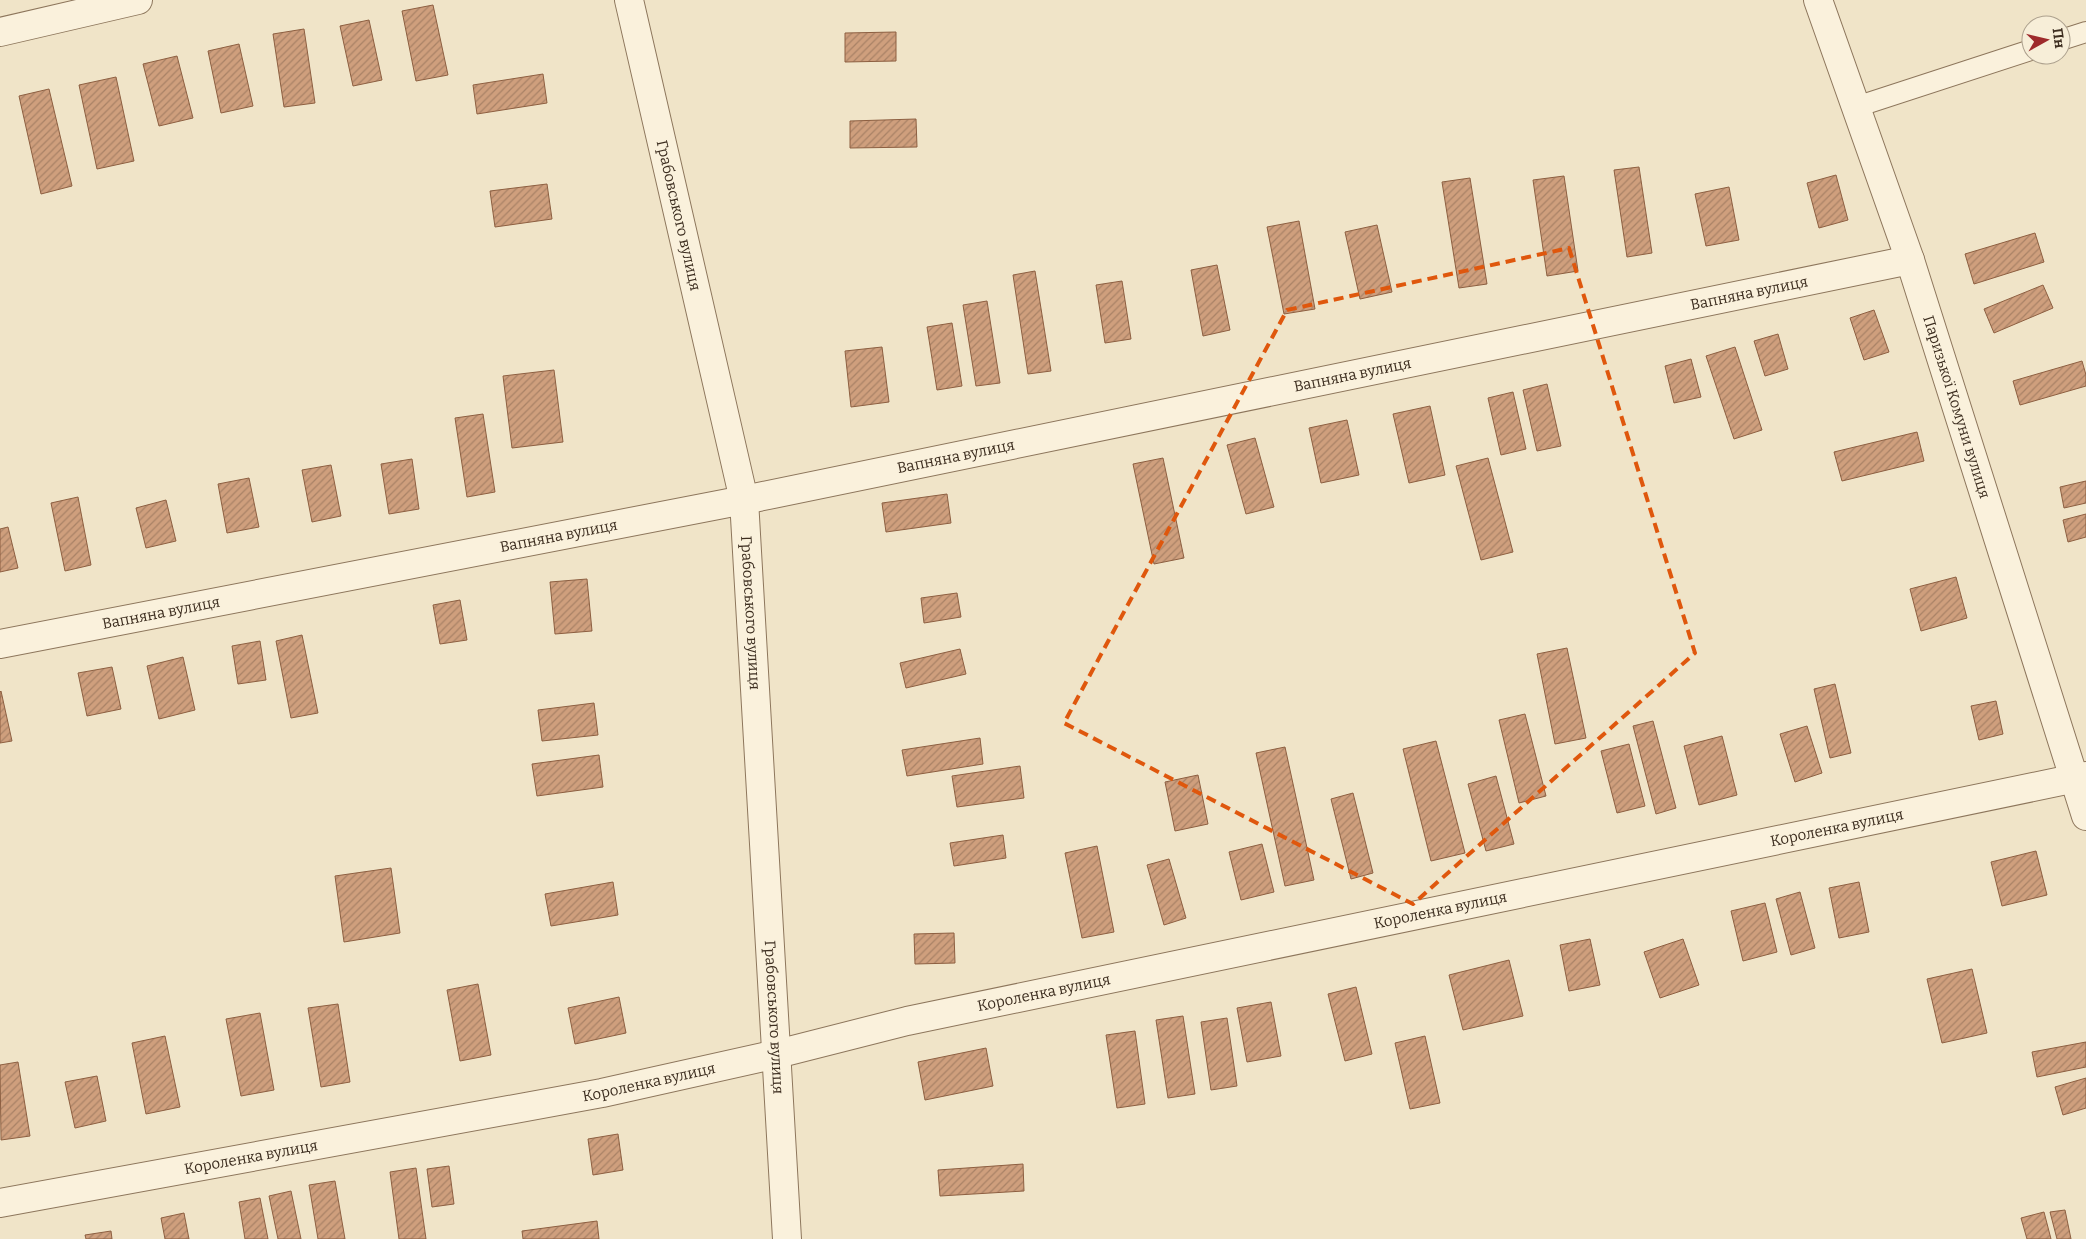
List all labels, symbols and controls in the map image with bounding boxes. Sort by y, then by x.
north arrow [2021,15,2071,65]
text: Пн [2049,27,2068,49]
street label: Грабовського вулиця [652,138,705,292]
street label: Вапняна вулиця [1689,272,1809,314]
street label: Паризької Комуни вулиця [1919,313,1994,501]
street label: Вапняна вулиця [1292,354,1413,396]
street label: Вапняна вулиця [895,436,1016,477]
street label: Вапняна вулиця [498,516,619,556]
street label: Грабовського вулиця [737,535,764,690]
street label: Вапняна вулиця [101,593,221,633]
street label: Короленка вулиця [1769,805,1905,850]
street label: Короленка вулиця [1372,888,1508,933]
street label: Грабовського вулиця [761,940,788,1095]
street label: Короленка вулиця [976,970,1112,1015]
street label: Короленка вулиця [581,1059,717,1105]
street label: Короленка вулиця [183,1136,319,1178]

